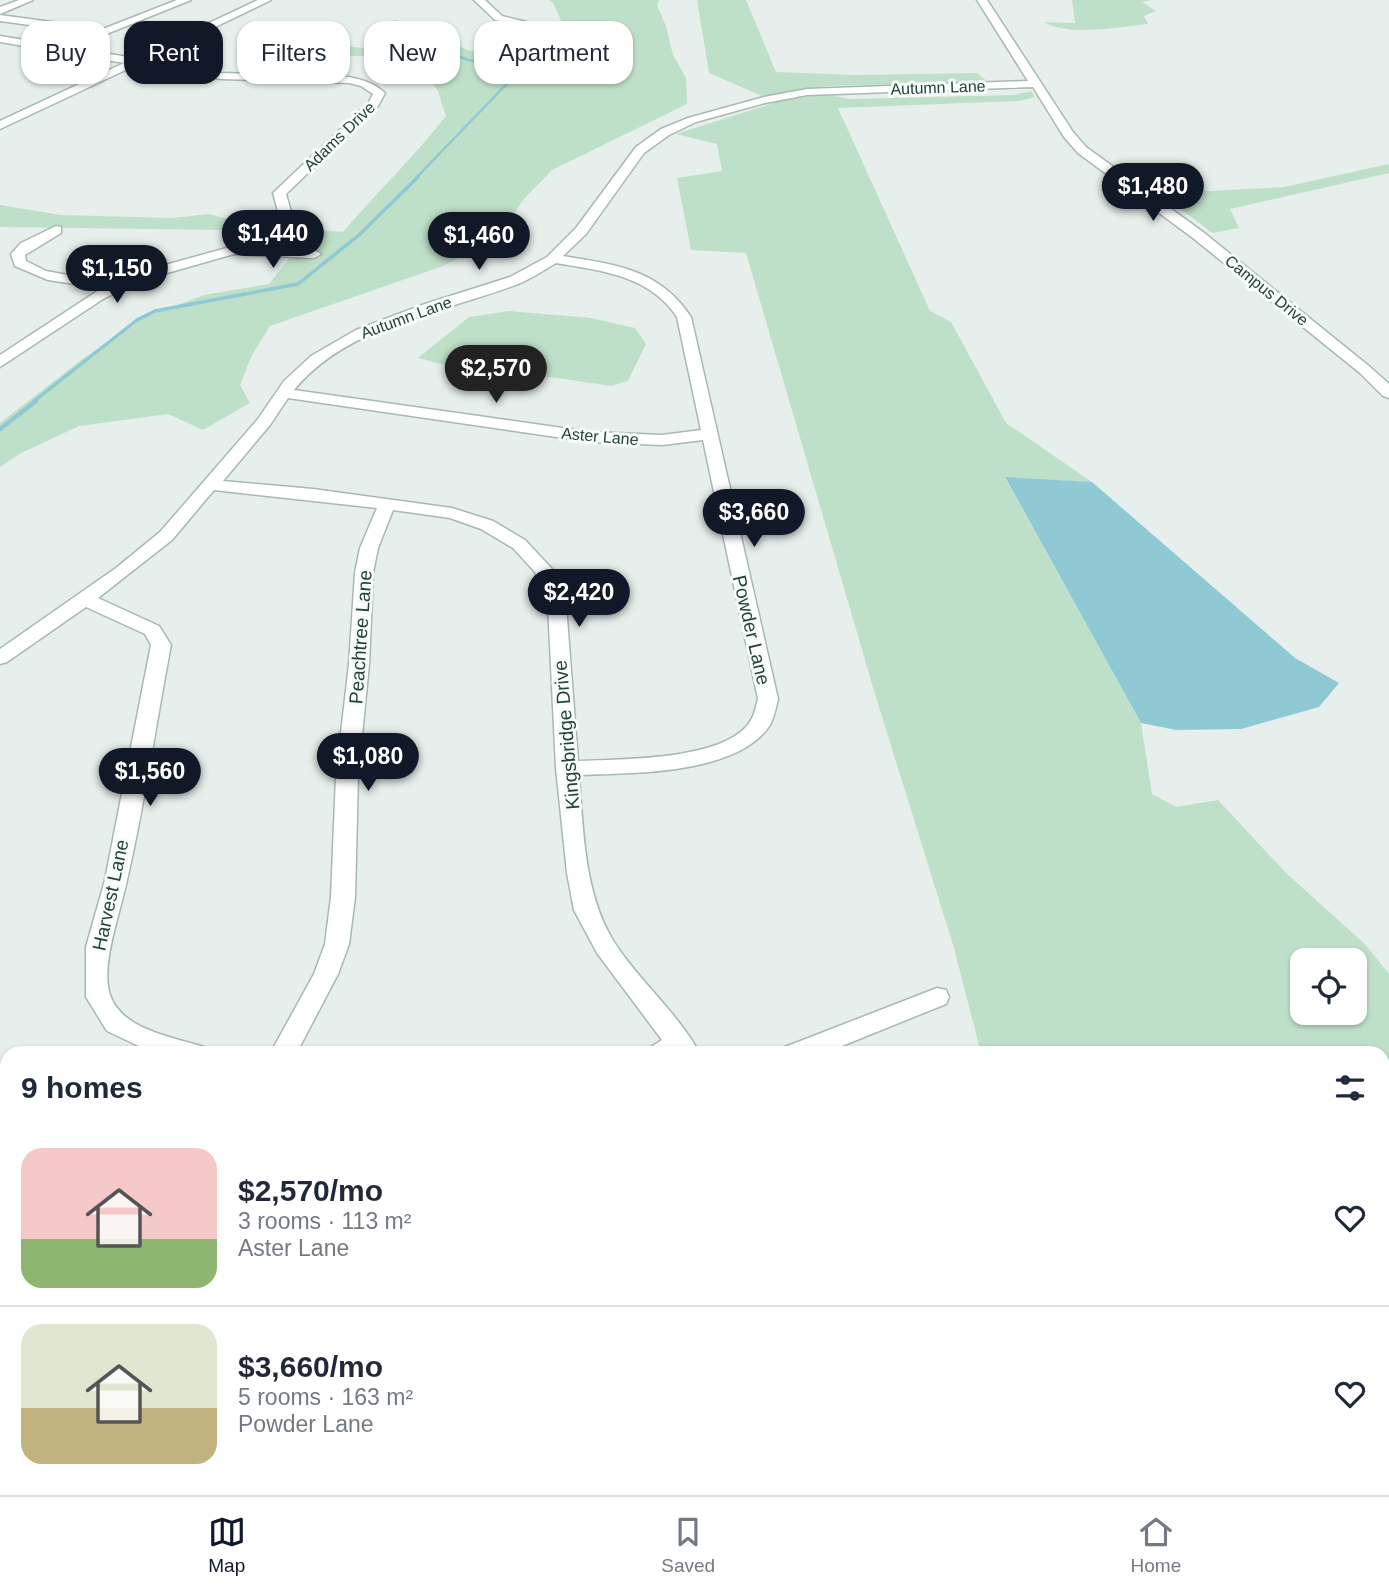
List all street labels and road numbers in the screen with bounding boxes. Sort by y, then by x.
street label: Autumn Lane [890,77,986,98]
street label: Adams Drive [301,98,378,174]
street label: Campus Drive [1222,252,1311,329]
street label: Autumn Lane [359,293,454,342]
street label: Aster Lane [561,425,639,448]
street label: Peachtree Lane [345,569,376,705]
street label: Powder Lane [729,573,774,687]
street label: Kingsbridge Drive [550,659,583,811]
street label: Harvest Lane [88,838,133,953]

